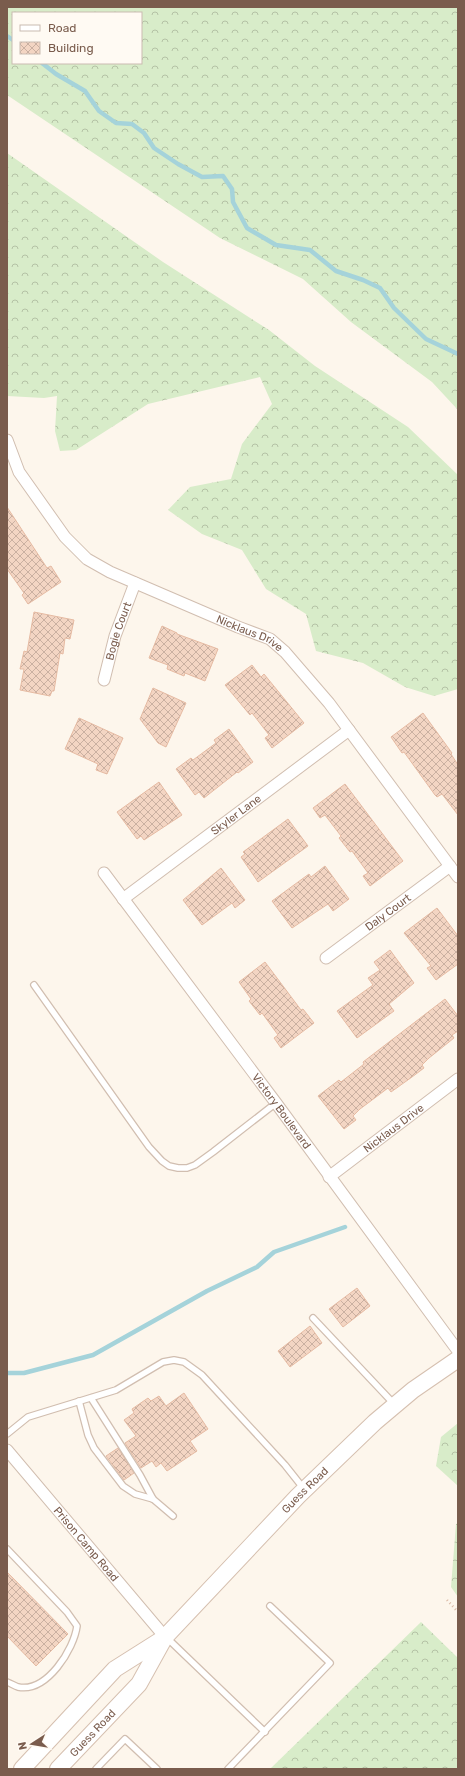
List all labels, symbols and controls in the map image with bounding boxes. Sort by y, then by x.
legend [12,12,142,64]
text: Road [48,21,76,35]
text: Building [48,41,94,55]
street label: Bogie Court [103,600,134,662]
street label: Nicklaus Drive [214,612,286,654]
street label: Skyler Lane [209,792,264,838]
street label: Daly Court [363,891,414,934]
street label: Victory Boulevard [249,1071,313,1152]
street label: Nicklaus Drive [361,1101,427,1155]
street label: Guess Road [279,1465,331,1516]
street label: Prison Camp Road [51,1504,121,1584]
street label: Guess Road [67,1707,118,1759]
north arrow [12,1724,52,1764]
text: N [16,1741,30,1751]

